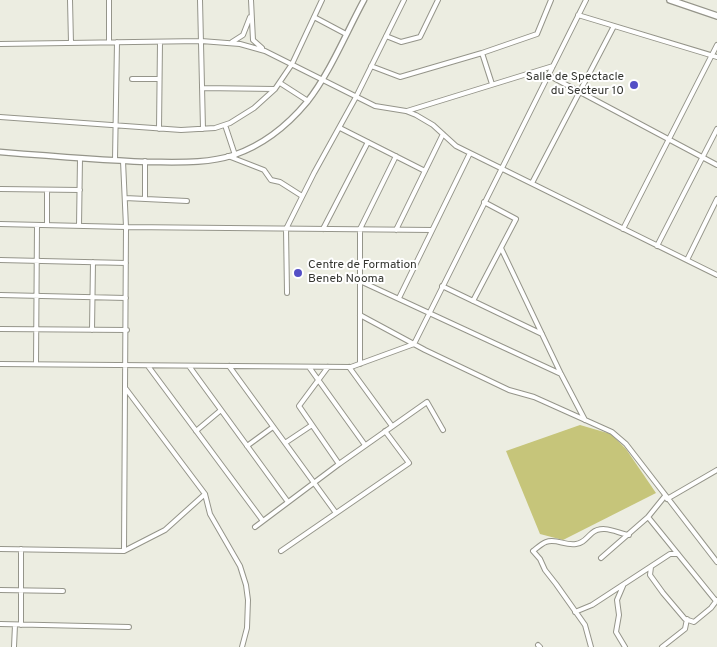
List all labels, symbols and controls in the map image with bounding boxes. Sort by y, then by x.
place label: Salle de Spectacle du Secteur 10 [526,71,624,99]
marker: Salle de Spectacle du Secteur 10 [628,79,640,91]
place label: Centre de Formation Beneb Nooma [308,259,417,287]
marker: Centre de Formation Beneb Nooma [292,267,304,279]

